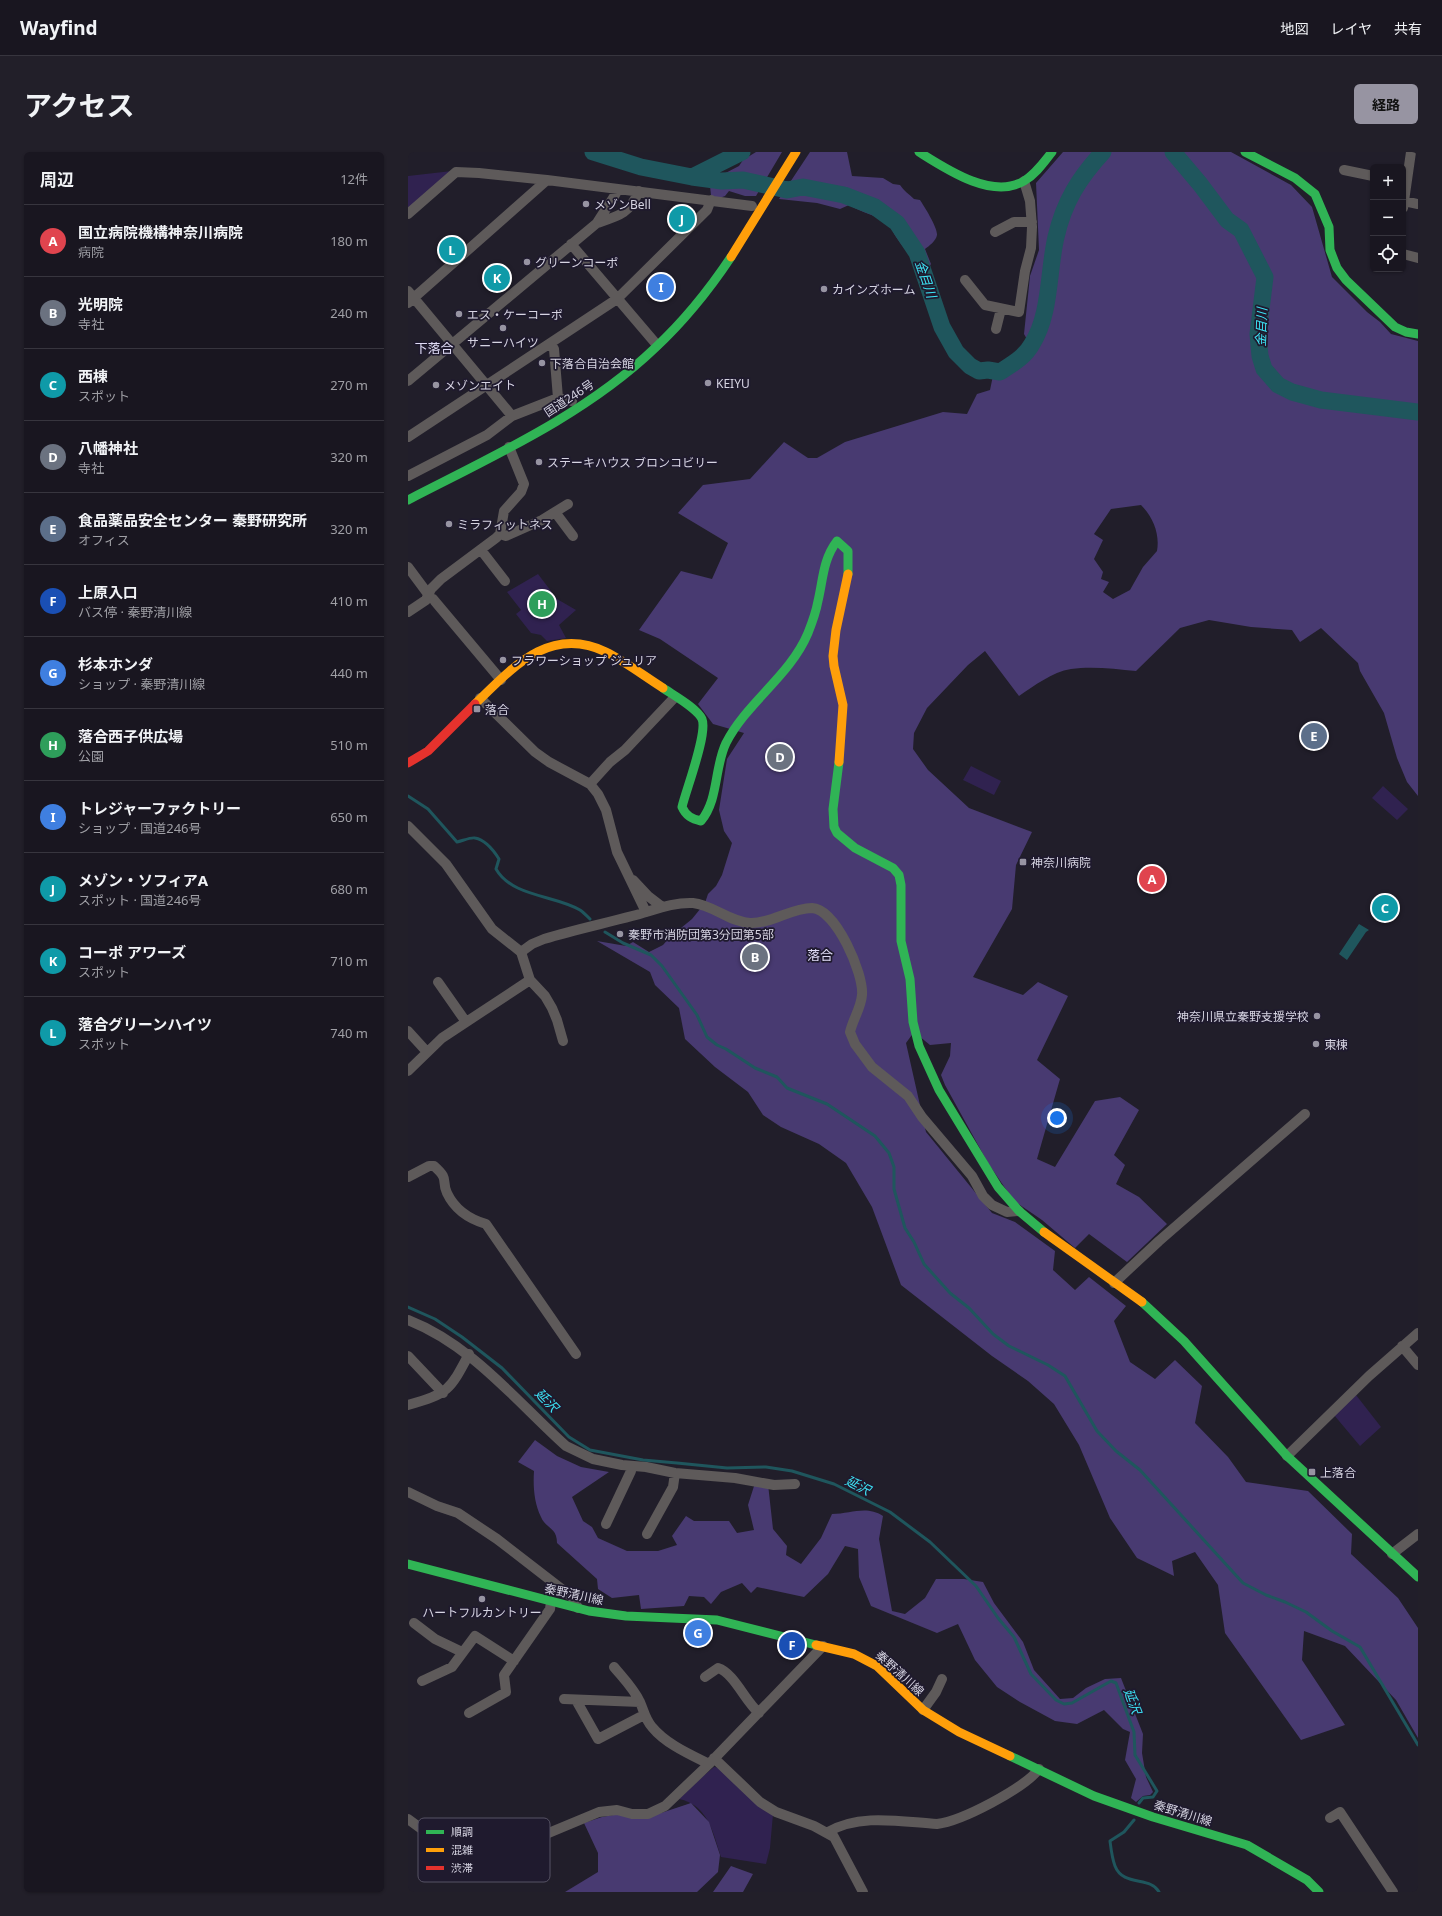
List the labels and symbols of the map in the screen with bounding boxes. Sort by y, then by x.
place label: メゾンBell [594,196,651,213]
marker: メゾンBell [581,199,591,209]
pin: J [669,204,695,234]
pin: L [439,235,465,265]
place label: グリーンコーポ [535,254,618,271]
marker: グリーンコーポ [522,257,532,267]
water label: 金目川 [911,258,942,302]
pin: K [484,263,510,293]
pin: I [648,272,674,302]
place label: カインズホーム [832,281,915,298]
marker: カインズホーム [819,284,829,294]
water label: 金目川 [1251,305,1271,347]
place label: エス・ケーコーポ [467,306,563,323]
marker: エス・ケーコーポ [454,309,464,319]
marker: サニーハイツ [498,323,508,333]
place label: サニーハイツ [467,334,539,351]
district label: 下落合 [414,339,454,357]
place label: 下落合自治会館 [550,355,634,372]
marker: 下落合自治会館 [537,358,547,368]
street label: 国道246号 [541,375,597,421]
place label: KEIYU [716,375,750,392]
place label: メゾンエイト [444,377,516,394]
marker: KEIYU [703,378,713,388]
marker: メゾンエイト [431,380,441,390]
place label: ステーキハウス ブロンコビリー [547,454,718,471]
marker: ステーキハウス ブロンコビリー [534,457,544,467]
place label: ミラフィットネス [457,516,553,533]
marker: ミラフィットネス [444,519,454,529]
pin: H [529,589,555,619]
place label: フラワーショップ ジュリア [511,652,657,669]
marker: フラワーショップ ジュリア [498,655,508,665]
place label: 落合 [485,701,509,718]
marker: 落合 [472,704,482,714]
pin: E [1301,721,1327,751]
pin: D [767,742,793,772]
place label: 神奈川病院 [1031,854,1091,871]
marker: 神奈川病院 [1018,857,1028,867]
pin: A [1139,864,1165,894]
pin: C [1372,893,1398,923]
place label: 秦野市消防団第3分団第5部 [628,926,774,943]
marker: 秦野市消防団第3分団第5部 [615,929,625,939]
pin: B [742,942,768,972]
district label: 落合 [807,946,833,964]
place label: 神奈川県立秦野支援学校 [1177,1008,1309,1025]
marker: 神奈川県立秦野支援学校 [1312,1011,1322,1021]
place label: 東棟 [1324,1036,1348,1053]
marker: 東棟 [1311,1039,1321,1049]
your location [1047,1108,1067,1128]
water label: 延沢 [531,1384,564,1417]
place label: 上落合 [1320,1464,1356,1481]
marker: 上落合 [1307,1467,1317,1477]
water label: 延沢 [842,1471,875,1500]
street label: 秦野清川線 [543,1579,605,1609]
marker: ハートフルカントリー [477,1594,487,1604]
place label: ハートフルカントリー [422,1604,542,1621]
pin: G [685,1618,711,1648]
pin: F [779,1630,805,1660]
street label: 秦野清川線 [872,1647,928,1699]
water label: 延沢 [1120,1686,1147,1718]
street label: 秦野清川線 [1152,1796,1214,1830]
legend [418,1818,550,1882]
text: 順調 [451,1824,473,1839]
text: 混雑 [451,1842,473,1857]
text: 渋滞 [451,1860,473,1875]

